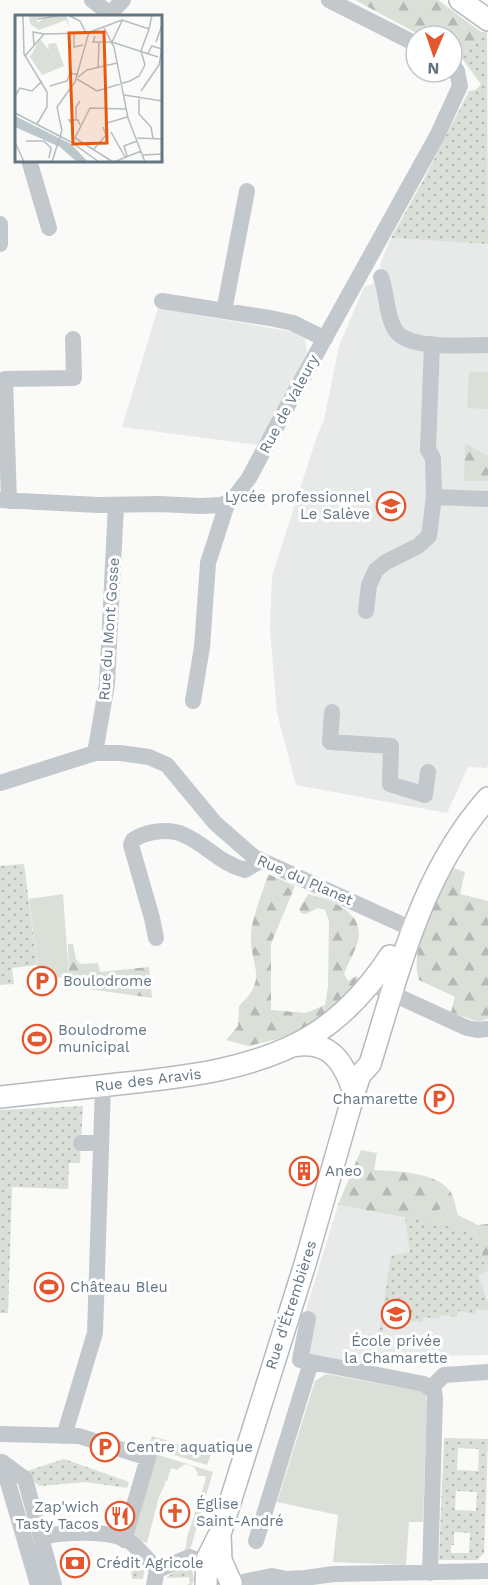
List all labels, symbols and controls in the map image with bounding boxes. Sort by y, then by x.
inset map [15,15,162,162]
north arrow [404,24,464,84]
text: N [427,59,440,78]
street label: Rue de Valeury [255,351,323,456]
place label: Lycée professionnel Le Salève [225,488,370,523]
school or university icon: Lycée professionnel Le Salève [375,490,407,522]
street label: Rue du Mont Gosse [95,557,123,701]
street label: Rue du Planet [254,851,356,909]
parking icon: Boulodrome [26,965,58,997]
place label: Boulodrome [63,972,152,990]
place label: Boulodrome municipal [58,1021,147,1056]
sports icon: Boulodrome municipal [21,1023,53,1055]
street label: Rue des Aravis [94,1065,202,1095]
parking icon: Chamarette [423,1083,455,1115]
place label: Chamarette [333,1090,418,1108]
building icon: Aneo [288,1155,320,1187]
place label: Aneo [325,1162,362,1180]
street label: Rue d'Étrembières [262,1238,320,1372]
sports icon: Château Bleu [33,1271,65,1303]
place label: Château Bleu [70,1278,168,1296]
school or university icon: École privée la Chamarette [380,1298,412,1330]
place label: École privée la Chamarette [344,1332,448,1367]
parking icon: Centre aquatique [89,1431,121,1463]
place label: Centre aquatique [126,1438,253,1456]
place label: Église Saint-André [196,1495,284,1530]
church icon: Église Saint-André [159,1497,191,1529]
place label: Zap'wich Tasty Tacos [15,1498,99,1533]
restaurant icon: Zap'wich Tasty Tacos [104,1500,136,1532]
bank icon: Crédit Agricole [59,1547,91,1579]
place label: Crédit Agricole [96,1554,204,1572]

